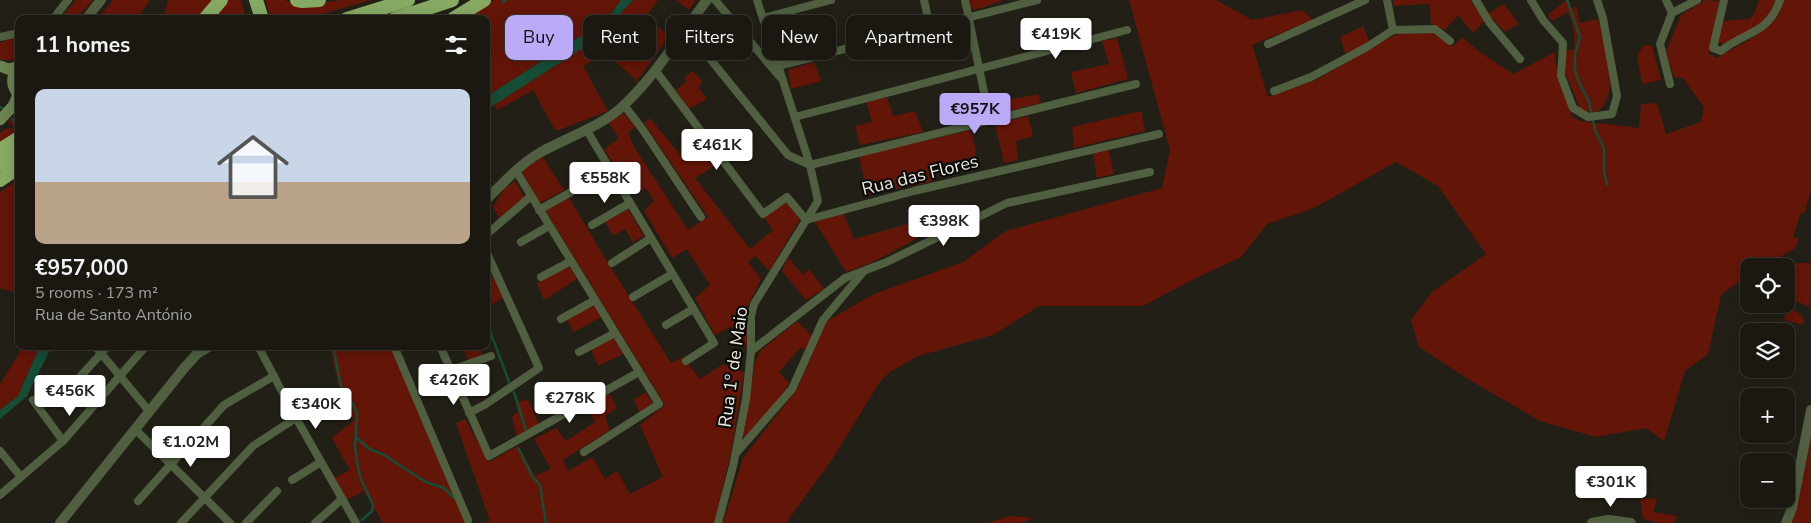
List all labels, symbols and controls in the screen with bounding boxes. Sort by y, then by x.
chip: Buy [505,15,573,60]
chip: Rent [583,15,656,60]
chip: Filters [666,15,752,60]
chip: New [762,15,836,60]
chip: Apartment [846,15,970,60]
pin: €419K [1021,18,1091,60]
text: €419K [1031,23,1081,45]
text: 11 homes [35,31,130,59]
icon: filters [442,31,470,59]
pin: €957K [940,92,1010,135]
text: €957K [950,98,1000,120]
icon: home [208,122,298,212]
pin: €461K [682,128,752,171]
text: €461K [692,134,742,156]
street label: Rua das Flores [859,149,981,201]
pin: €558K [570,162,640,204]
text: €558K [580,167,630,189]
pin: €398K [909,204,979,247]
text: €398K [919,210,969,232]
text: €957,000 [35,254,128,282]
map controls [1740,258,1795,508]
button: locate [1740,258,1795,313]
text: 5 rooms · 173 m² [35,282,158,304]
text: Rua de Santo António [35,304,192,326]
street label: Rua 1º de Maio [713,305,753,429]
button: layers [1740,323,1795,378]
pin: €426K [419,364,489,406]
text: €426K [429,369,479,391]
pin: €456K [35,374,105,417]
text: €456K [45,380,95,402]
pin: €278K [535,382,605,424]
text: €278K [545,387,595,409]
pin: €340K [281,388,351,430]
button: + [1740,388,1795,443]
text: €340K [291,393,341,415]
pin: €1.02M [150,426,232,468]
text: €1.02M [163,431,219,453]
button: − [1740,453,1795,508]
pin: €301K [1576,466,1646,508]
text: €301K [1586,471,1636,493]

